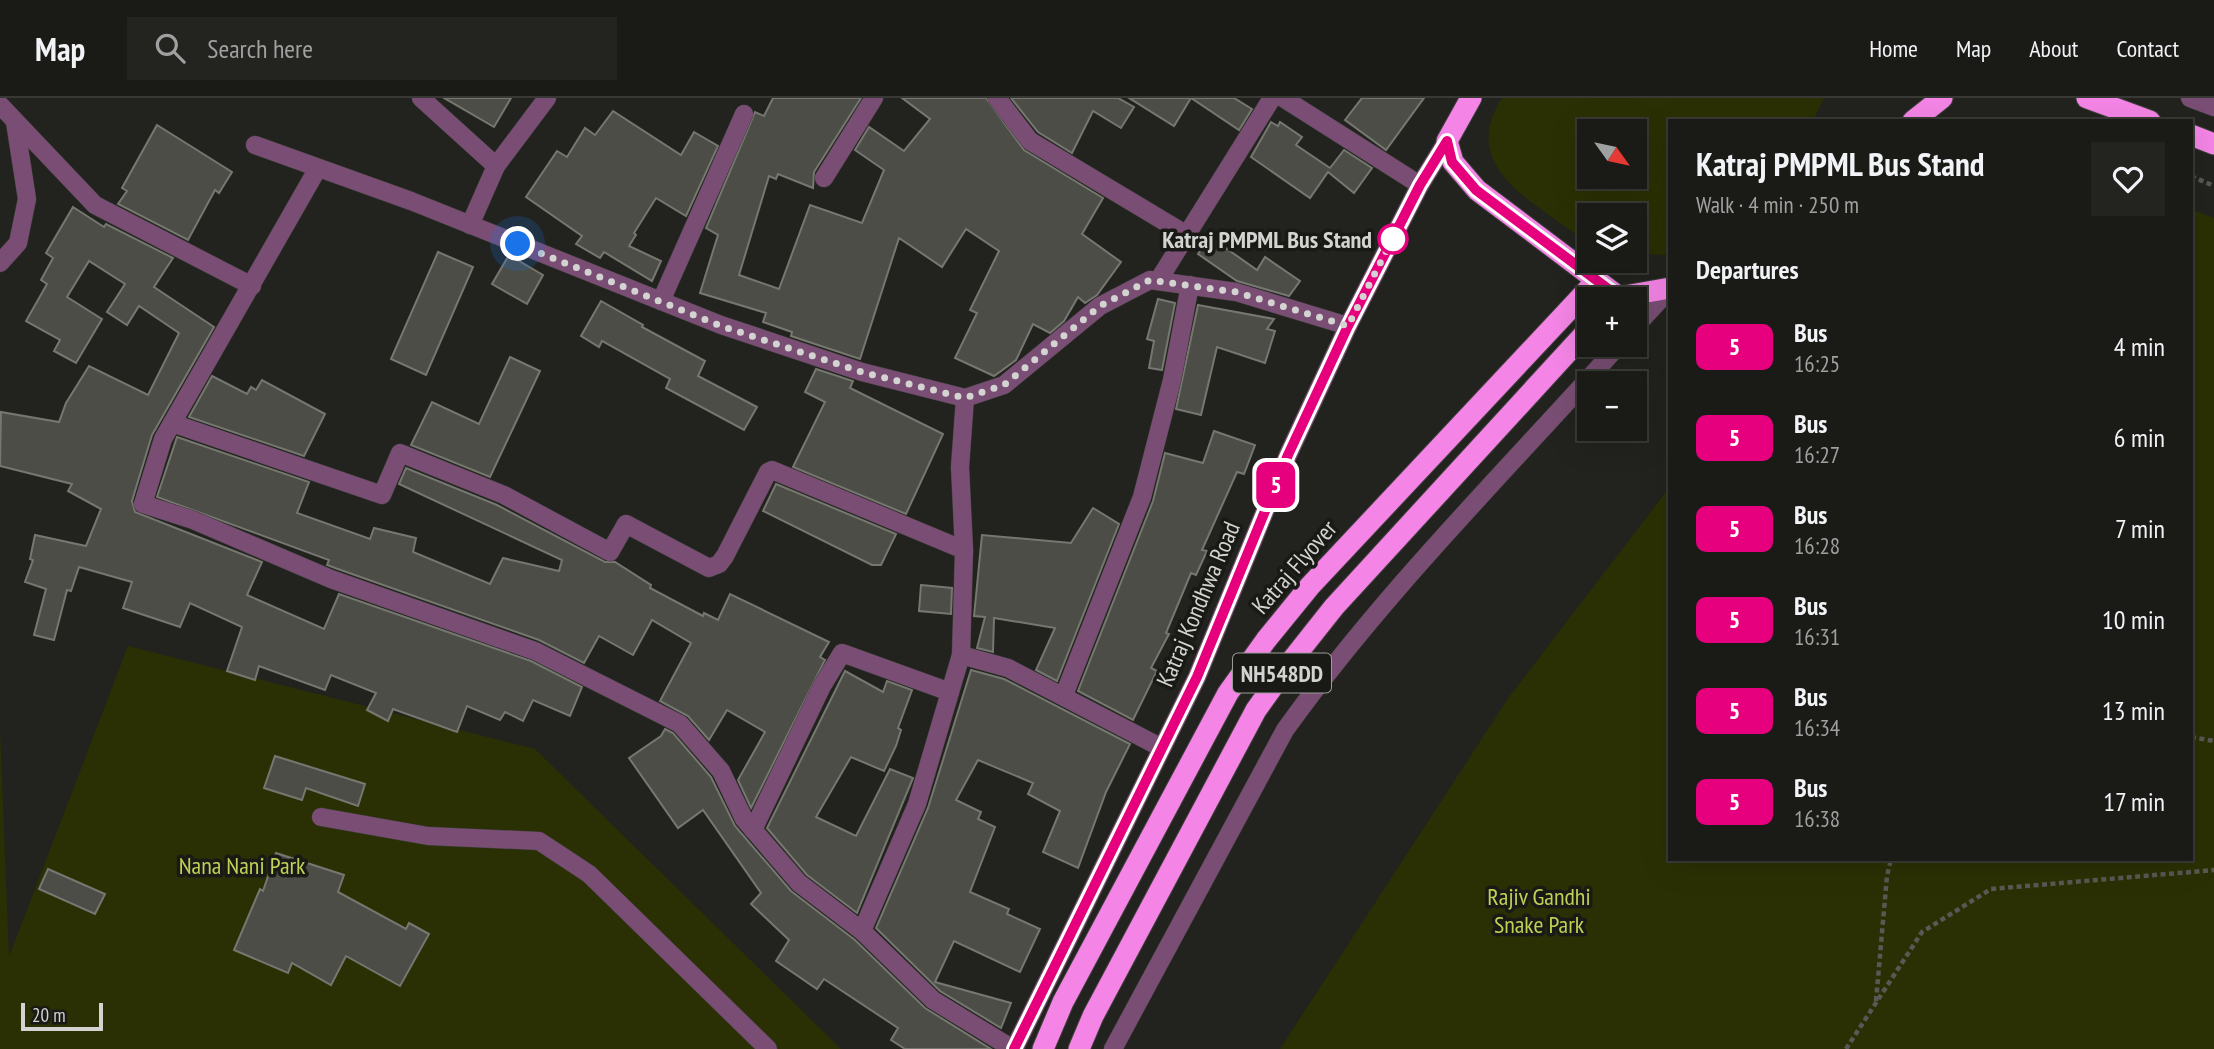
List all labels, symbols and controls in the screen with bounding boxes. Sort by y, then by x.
search box [127,17,617,80]
text: Map [35,27,85,70]
icon: search [151,29,189,67]
text: Search here [207,32,313,65]
text: Home [1869,33,1918,64]
text: Map [1956,33,1991,64]
text: About [2029,33,2078,64]
text: Contact [2116,33,2179,64]
north arrow [1577,119,1647,189]
map controls [1577,119,1647,441]
text: Katraj PMPML Bus Stand [1696,142,1984,185]
button: heart [2091,142,2165,216]
text: Walk · 4 min · 250 m [1696,190,1859,219]
button: layers [1577,203,1647,273]
place label: Katraj PMPML Bus Stand [1162,224,1372,255]
marker: Katraj PMPML Bus Stand [1378,224,1408,254]
your location [500,226,535,261]
text: Departures [1696,253,1799,286]
button: + [1577,287,1647,357]
text: Bus [1794,316,1827,349]
text: 4 min [2114,330,2165,363]
text: 5 [1729,331,1740,362]
text: 16:25 [1794,349,1840,378]
button: − [1577,371,1647,441]
text: Bus [1794,407,1827,440]
text: 6 min [2114,421,2165,454]
text: 5 [1729,422,1740,453]
text: 16:27 [1794,440,1840,469]
line badge: 5 [1253,462,1299,508]
text: 5 [1270,469,1282,500]
text: Bus [1794,498,1827,531]
text: 7 min [2115,512,2165,545]
street label: Katraj Flyover [1245,513,1344,620]
text: 5 [1729,513,1740,544]
street label: Katraj Kondhwa Road [1149,517,1247,691]
text: 16:28 [1794,531,1840,560]
text: Bus [1794,589,1827,622]
text: 10 min [2102,603,2165,636]
text: 5 [1729,604,1740,635]
text: 16:31 [1794,622,1840,651]
road number: NH548DD [1233,653,1331,692]
text: Bus [1794,680,1827,713]
text: 13 min [2102,694,2165,727]
text: 5 [1729,695,1740,726]
text: 16:34 [1794,713,1840,742]
text: Bus [1794,771,1827,804]
text: 17 min [2103,785,2165,818]
text: 5 [1729,786,1740,817]
text: 16:38 [1794,804,1840,833]
park label: Nana Nani Park [179,850,306,881]
park label: Rajiv Gandhi Snake Park [1487,881,1591,940]
scale bar [21,1000,103,1032]
text: 20 m [32,1003,66,1027]

